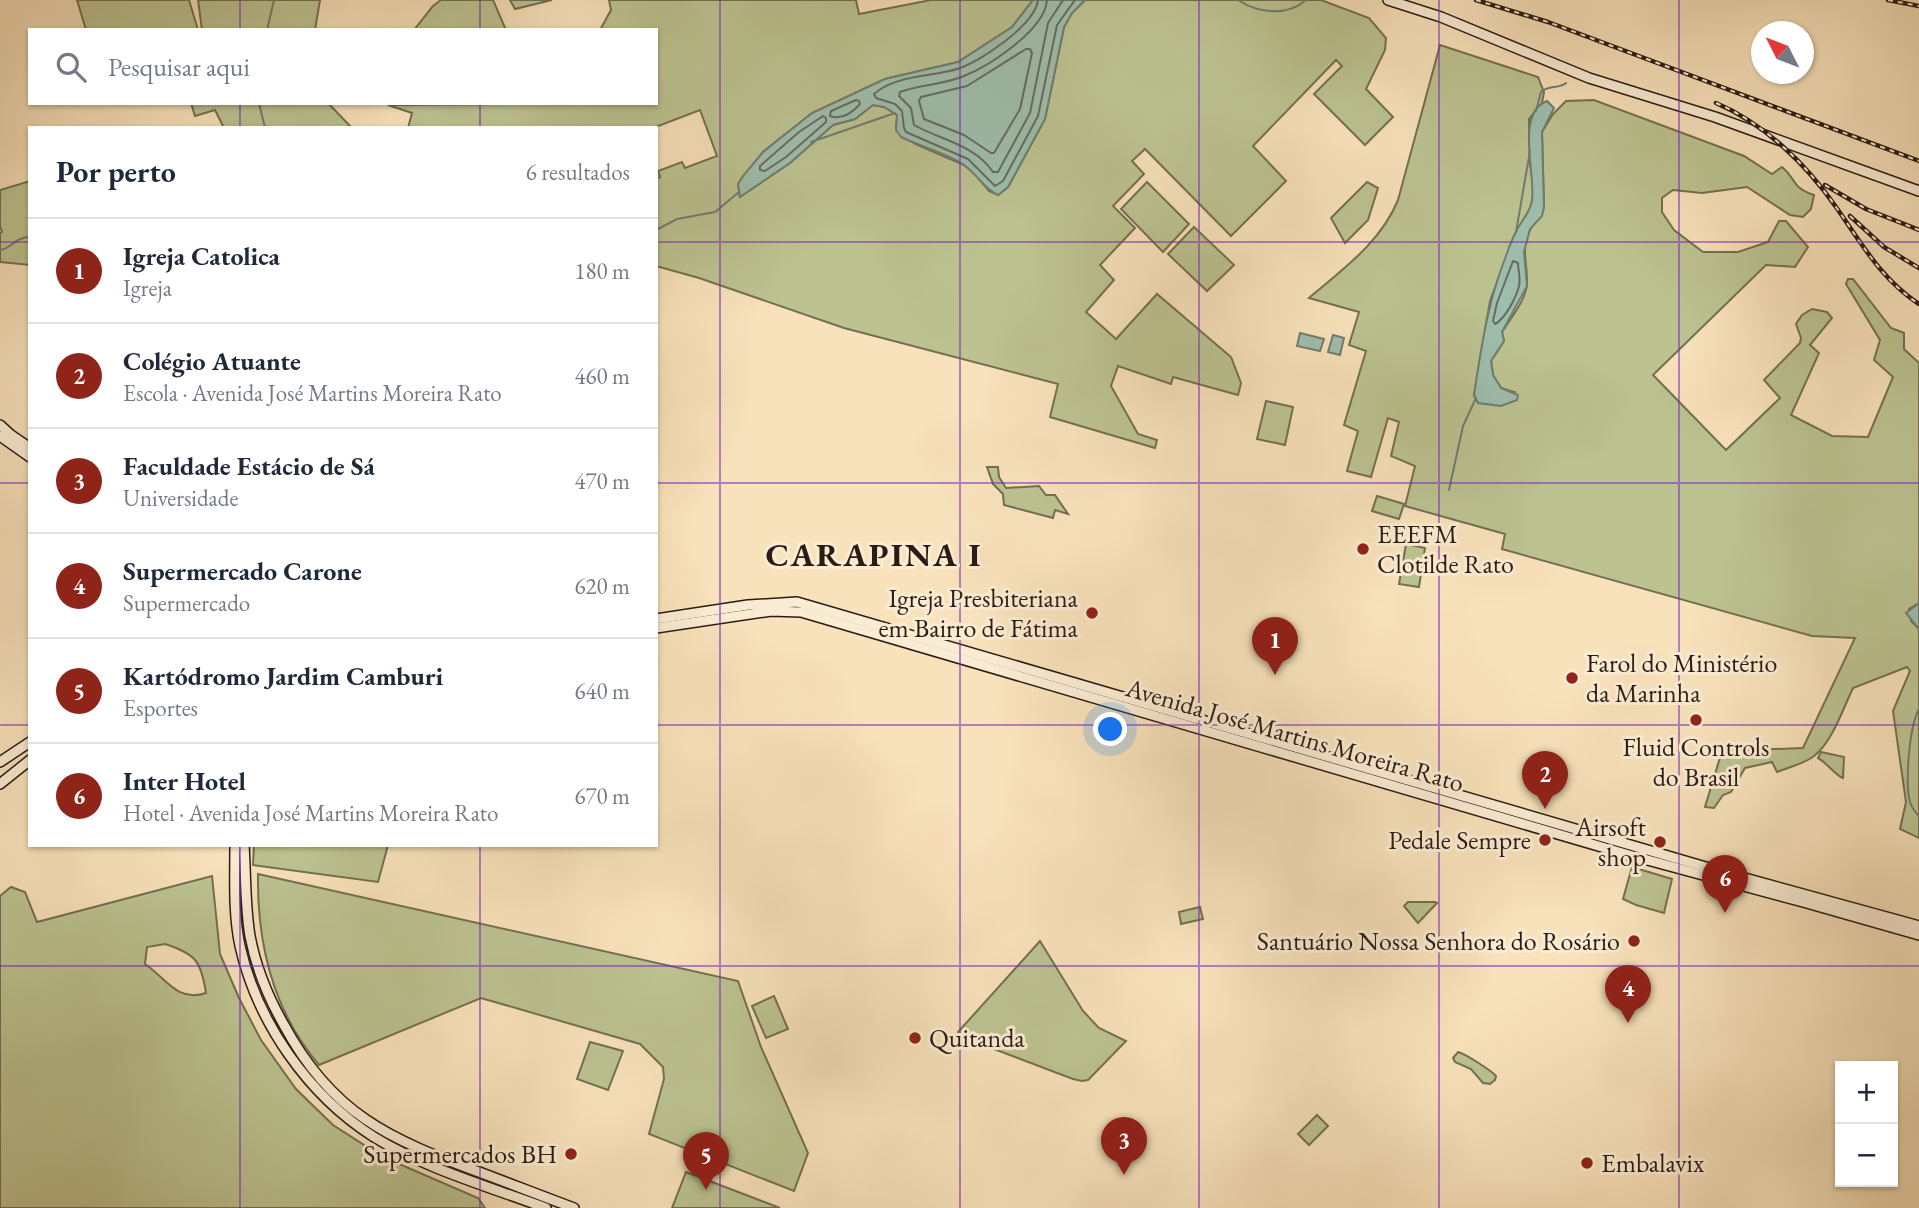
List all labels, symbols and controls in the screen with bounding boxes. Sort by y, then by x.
north arrow [1751,21,1814,84]
search box [28,28,658,105]
icon: search [52,48,90,86]
text: Pesquisar aqui [108,50,250,84]
text: Por perto [56,152,176,191]
text: 6 resultados [526,157,630,187]
text: Igreja Catolica [123,239,280,273]
text: 1 [73,256,85,286]
text: 180 m [574,256,630,286]
text: Igreja [123,273,172,303]
text: Colégio Atuante [123,344,301,378]
text: 2 [73,361,85,391]
text: 460 m [574,361,630,391]
text: Escola · Avenida José Martins Moreira Rato [123,378,502,408]
text: Faculdade Estácio de Sá [123,449,375,483]
text: 3 [73,466,85,496]
text: 470 m [574,466,630,496]
text: Universidade [123,483,238,513]
place label: EEEFM Clotilde Rato [1377,517,1514,581]
district label: CARAPINA I [765,533,983,576]
marker: EEEFM Clotilde Rato [1355,541,1371,557]
text: Supermercado Carone [123,554,362,588]
text: 4 [73,571,85,601]
text: 620 m [574,571,630,601]
place label: Igreja Presbiteriana em Bairro de Fátima [878,581,1079,645]
text: Supermercado [123,588,250,618]
marker: Igreja Presbiteriana em Bairro de Fátima [1084,605,1100,621]
pin: 1 [1252,617,1298,675]
place label: Farol do Ministério da Marinha [1586,646,1777,710]
text: Kartódromo Jardim Camburi [123,659,443,693]
street label: Avenida José Martins Moreira Rato [1121,670,1468,800]
marker: Farol do Ministério da Marinha [1564,670,1580,686]
text: 5 [73,676,85,706]
text: 640 m [574,676,630,706]
text: Esportes [123,693,198,723]
your location [1093,712,1127,746]
marker: Fluid Controls do Brasil [1688,712,1704,728]
place label: Fluid Controls do Brasil [1622,730,1770,794]
pin: 2 [1522,751,1568,809]
text: Inter Hotel [123,764,246,798]
text: 6 [73,781,85,811]
text: 670 m [574,781,630,811]
text: Hotel · Avenida José Martins Moreira Rato [123,798,498,828]
place label: Airsoft shop [1574,810,1646,874]
place label: Pedale Sempre [1388,823,1531,857]
marker: Pedale Sempre [1537,832,1553,848]
marker: Airsoft shop [1652,834,1668,850]
pin: 6 [1702,855,1748,913]
place label: Santuário Nossa Senhora do Rosário [1257,924,1620,958]
marker: Santuário Nossa Senhora do Rosário [1626,933,1642,949]
pin: 4 [1605,965,1651,1023]
place label: Quitanda [929,1021,1025,1055]
marker: Quitanda [907,1030,923,1046]
map controls [1835,1061,1898,1187]
button: + [1835,1061,1898,1124]
pin: 3 [1101,1117,1147,1175]
button: − [1835,1124,1898,1187]
pin: 5 [683,1132,729,1190]
place label: Supermercados BH [363,1137,557,1171]
marker: Supermercados BH [563,1146,579,1162]
place label: Embalavix [1601,1146,1705,1180]
marker: Embalavix [1579,1155,1595,1171]

